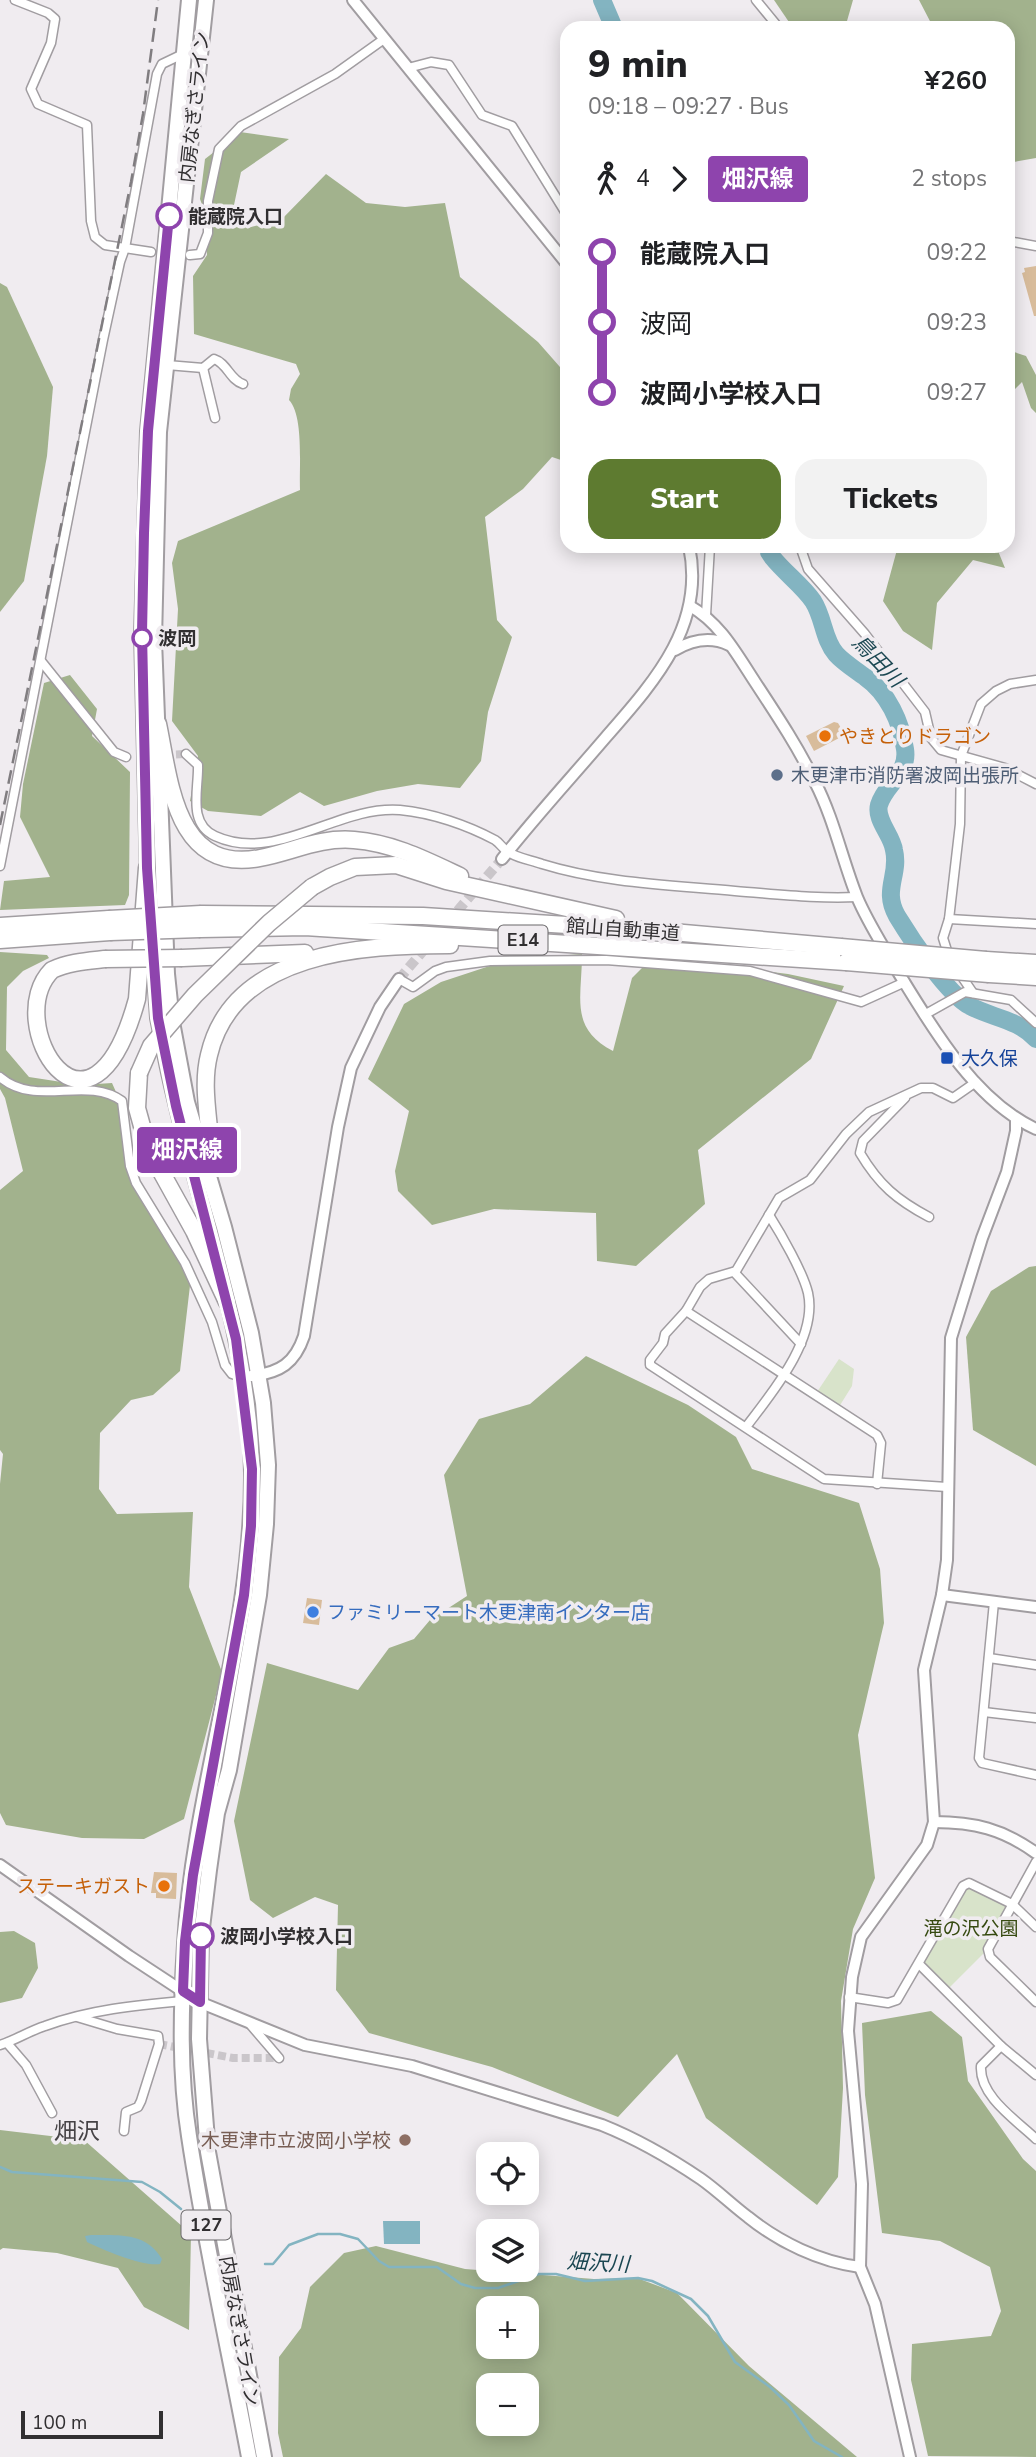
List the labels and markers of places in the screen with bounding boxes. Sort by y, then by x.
marker: 能蔵院入口 [156,203,182,229]
place label: 能蔵院入口 [188,204,283,230]
place label: 波岡 [158,626,196,652]
marker: 波岡 [132,628,152,648]
place label: やきとりドラゴン [839,724,991,750]
marker: やきとりドラゴン [817,728,833,744]
place label: 木更津市消防署波岡出張所 [791,763,1019,789]
marker: 木更津市消防署波岡出張所 [769,767,785,783]
place label: 大久保 [961,1046,1018,1072]
marker: 大久保 [939,1050,955,1066]
place label: ファミリーマート木更津南インター店 [327,1600,650,1626]
marker: ファミリーマート木更津南インター店 [305,1604,321,1620]
place label: ステーキガスト [17,1874,150,1900]
marker: ステーキガスト [156,1878,172,1894]
marker: 波岡小学校入口 [188,1923,214,1949]
place label: 波岡小学校入口 [220,1924,353,1950]
place label: 木更津市立波岡小学校 [201,2128,391,2154]
marker: 木更津市立波岡小学校 [397,2132,413,2148]

